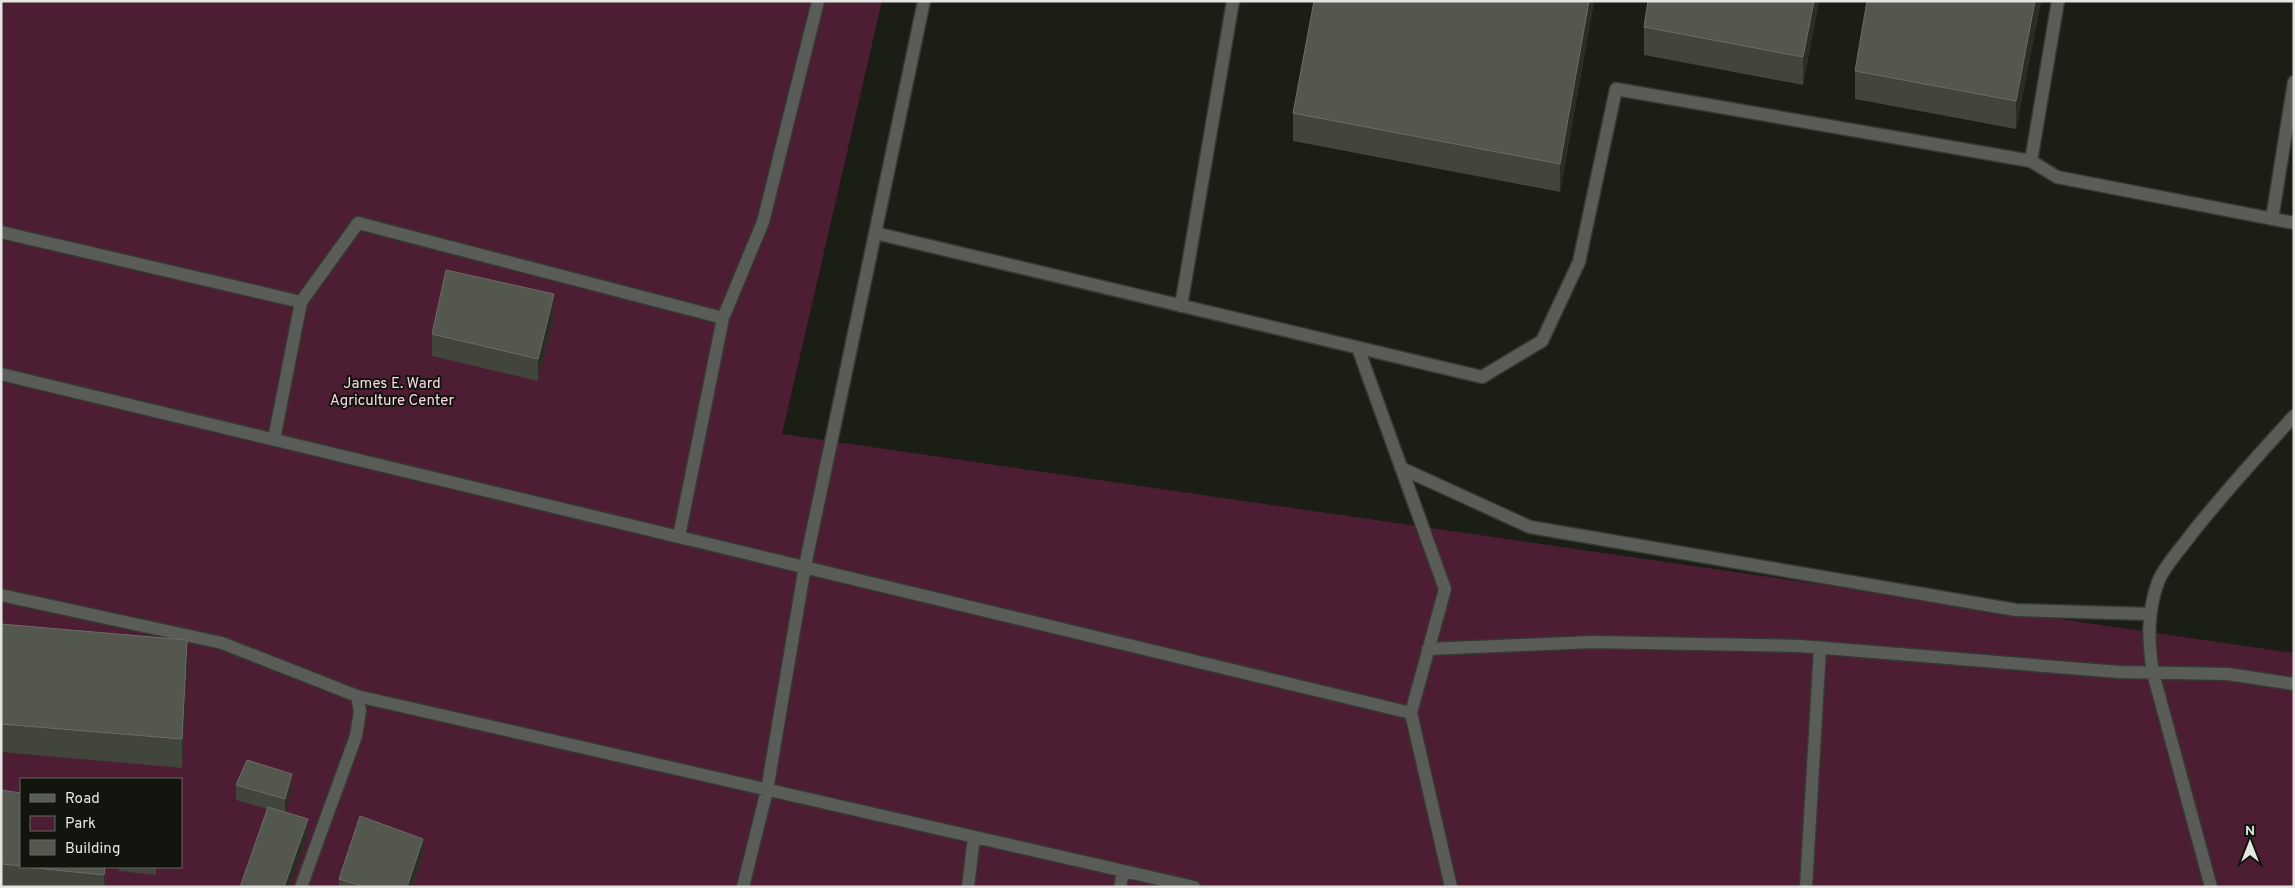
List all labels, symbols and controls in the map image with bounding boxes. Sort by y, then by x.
park label: James E. Ward Agriculture Center [330,375,454,411]
legend [20,778,182,868]
text: Road [65,790,100,809]
text: Park [65,815,96,834]
north arrow [2225,818,2275,868]
text: N [2245,823,2255,840]
text: Building [65,840,120,859]

